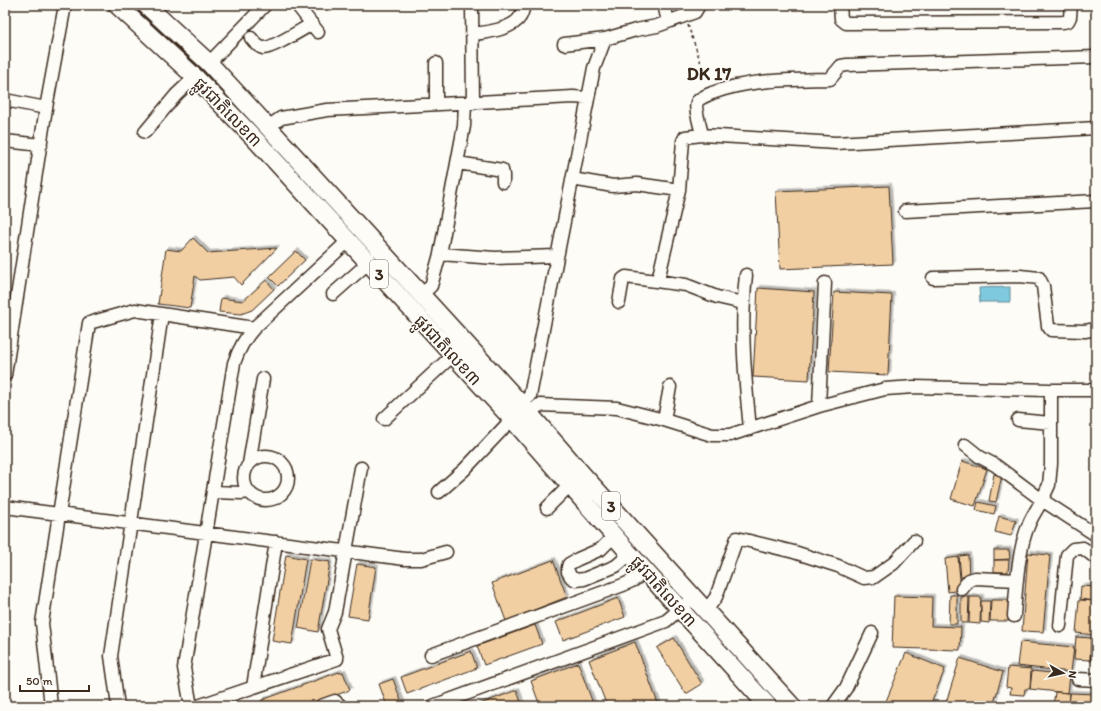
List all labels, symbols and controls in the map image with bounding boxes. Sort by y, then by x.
district label: DK 17 [687,63,731,85]
street label: ផ្លូវជាតិលេខ៣ [186,73,266,154]
road number: 3 [370,260,388,288]
street label: ផ្លូវជាតិលេខ៣ [407,311,486,393]
road number: 3 [602,492,620,520]
street label: ផ្លូវជាតិលេខ៣ [623,551,701,634]
north arrow [1043,653,1083,693]
scale bar [20,667,89,693]
text: N [1065,670,1079,679]
text: 50 m [26,674,52,688]

